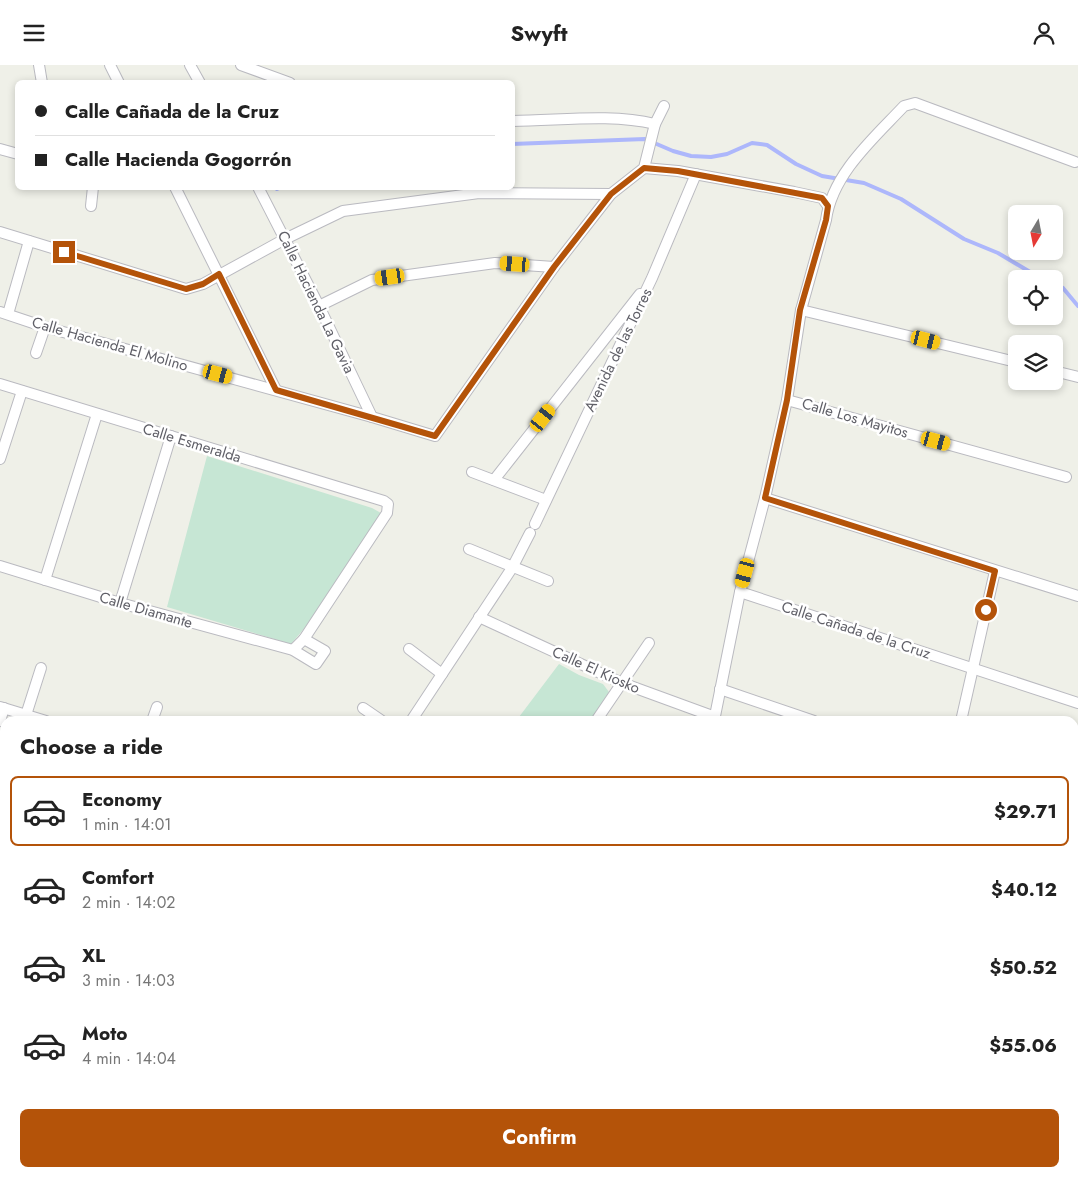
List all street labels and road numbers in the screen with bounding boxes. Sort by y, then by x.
street label: Calle Hacienda La Gavia [272,227,360,377]
street label: Avenida de las Torres [579,285,657,415]
street label: Calle Hacienda El Molino [29,311,191,377]
street label: Calle Los Mayitos [799,392,911,444]
street label: Calle Esmeralda [140,418,244,468]
street label: Calle Diamante [97,586,195,634]
street label: Calle Cañada de la Cruz [779,595,933,665]
street label: Calle El Kiosko [549,641,643,699]

